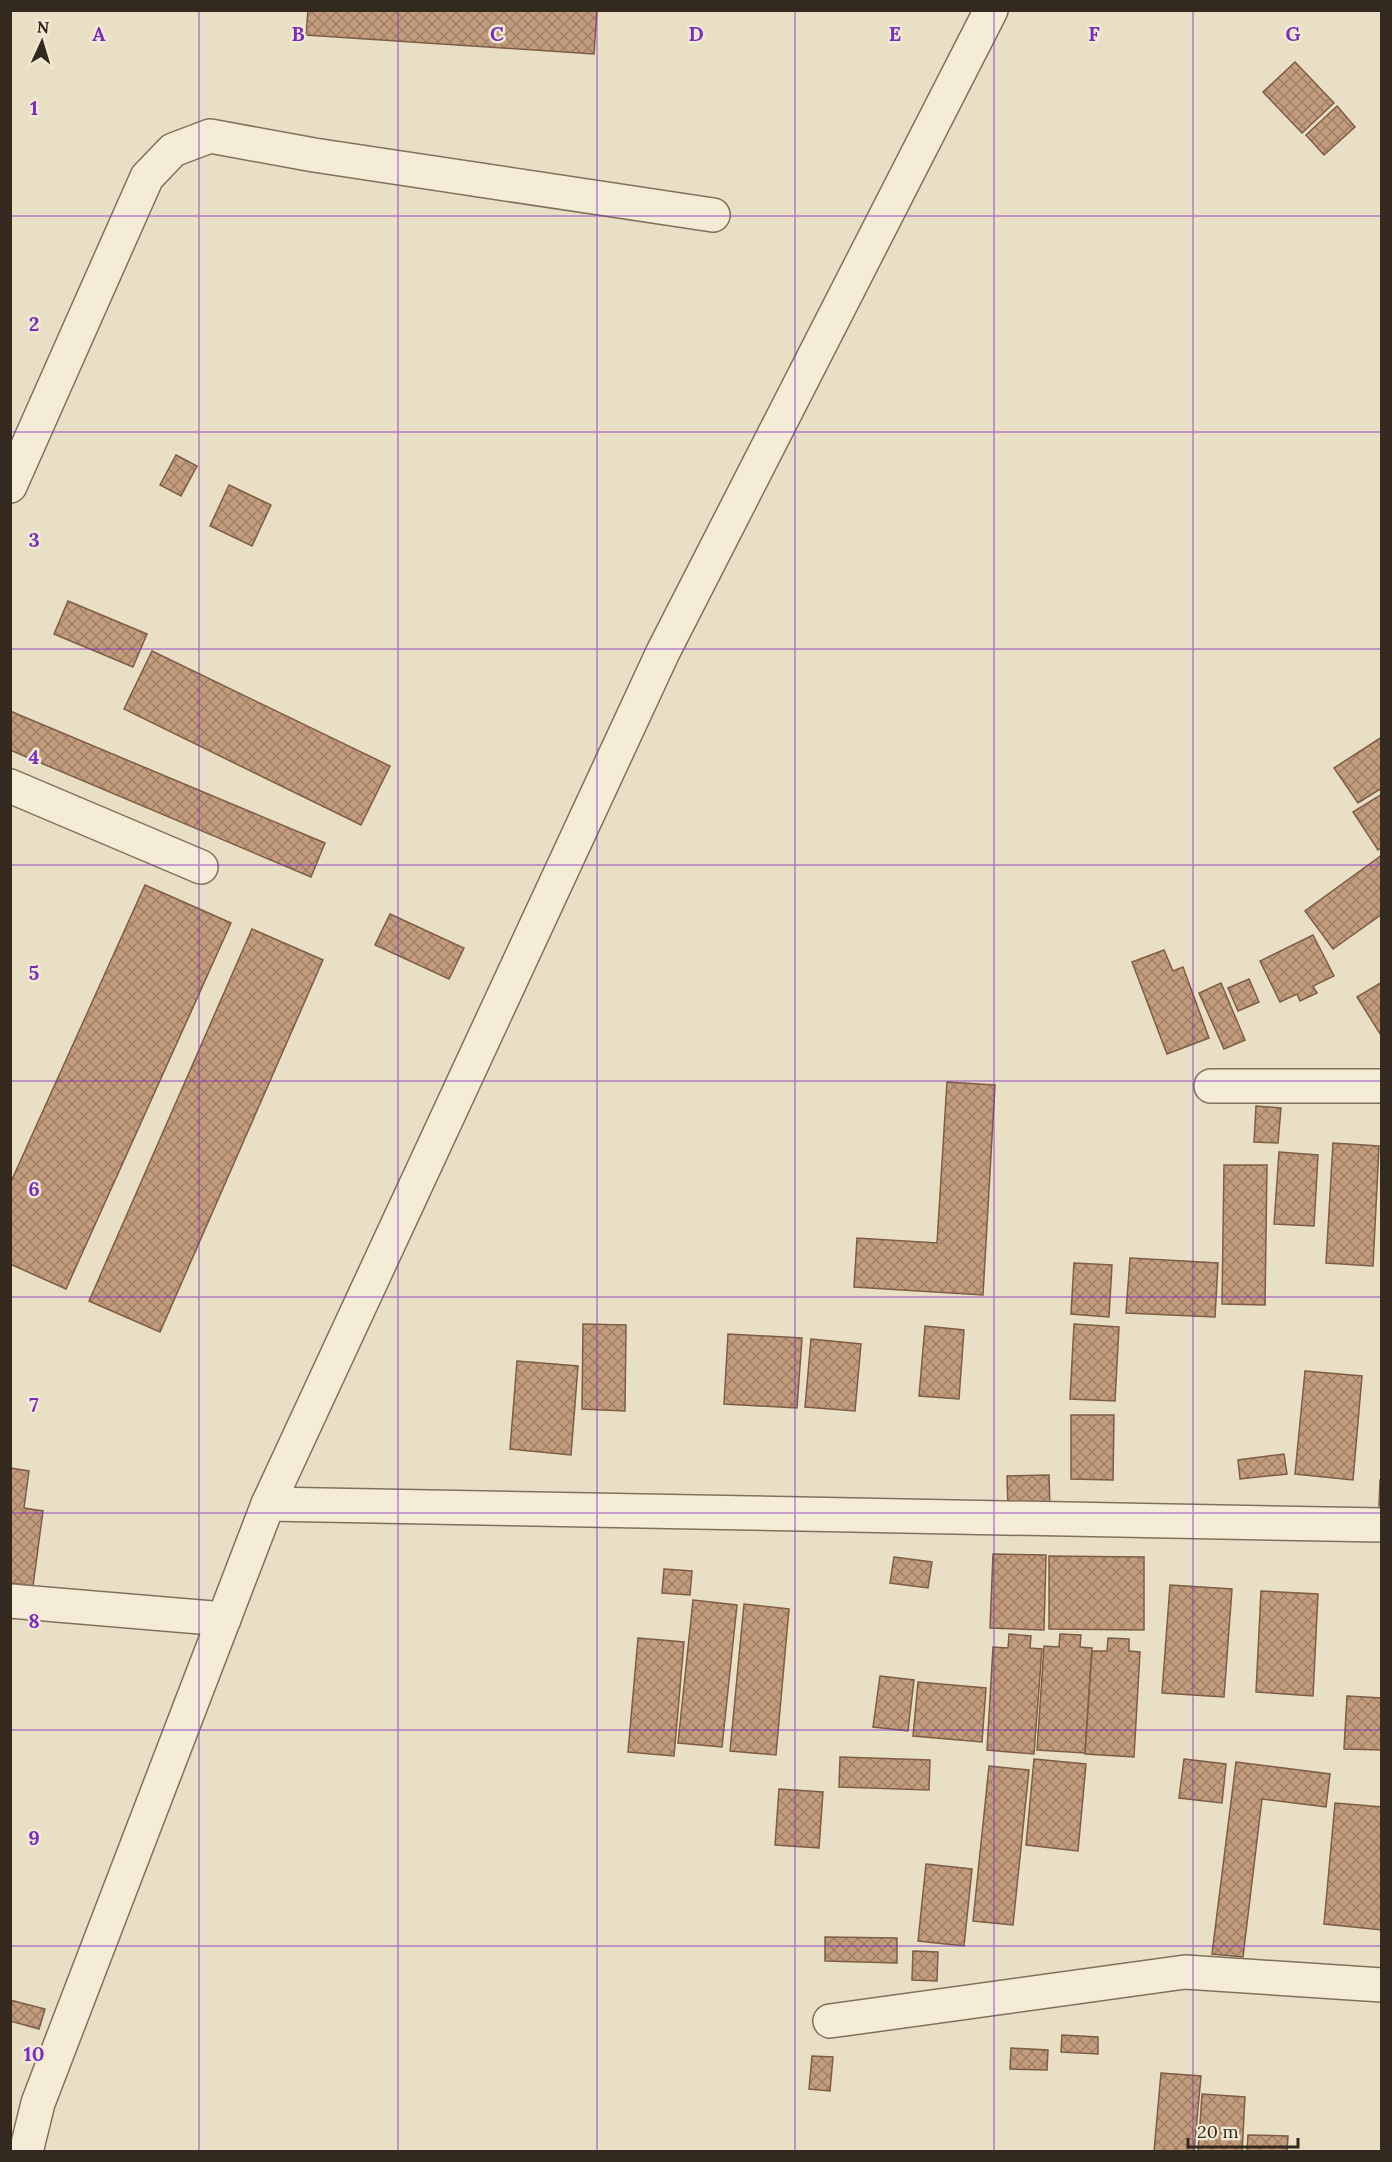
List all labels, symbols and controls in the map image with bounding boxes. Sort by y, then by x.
north arrow [12,12,72,72]
text: N [36,17,50,37]
text: A [92,21,106,46]
text: B [291,21,305,46]
text: C [490,21,504,46]
text: D [688,21,704,46]
text: E [889,21,901,46]
text: F [1088,21,1100,46]
text: G [1285,21,1301,46]
text: 1 [30,95,38,120]
text: 2 [29,311,39,336]
text: 3 [28,527,40,552]
text: 4 [29,744,40,769]
text: 5 [29,960,40,985]
text: 6 [28,1176,40,1201]
text: 7 [29,1392,39,1417]
text: 8 [28,1608,40,1633]
text: 9 [28,1825,40,1850]
text: 10 [24,2041,44,2066]
scale bar [1188,2111,1298,2149]
text: 20 m [1197,2120,1239,2143]

